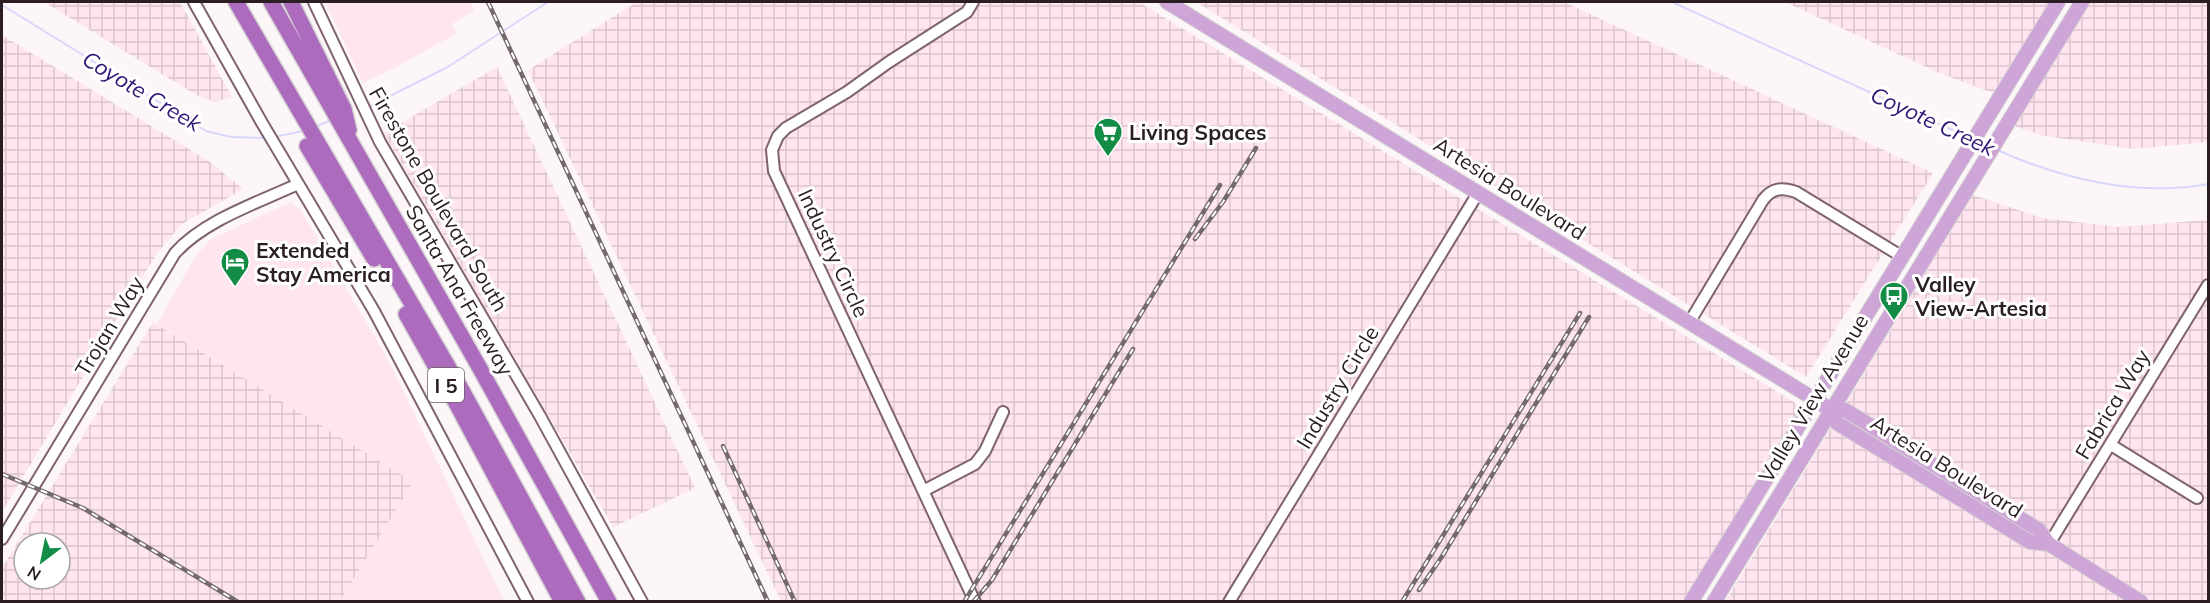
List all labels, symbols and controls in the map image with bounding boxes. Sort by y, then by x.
water label: Coyote Creek [77,44,207,138]
water label: Coyote Creek [1866,80,2000,162]
street label: Firestone Boulevard South [364,82,514,316]
supermarket icon: Living Spaces [1092,116,1124,158]
place label: Living Spaces [1129,119,1267,145]
street label: Artesia Boulevard [1429,131,1591,245]
street label: Industry Circle [793,185,875,321]
street label: Santa Ana Freeway [401,200,519,380]
place label: Extended Stay America [256,237,391,287]
hotel icon: Extended Stay America [219,246,251,288]
street label: Trojan Way [69,271,149,381]
place label: Valley View-Artesia [1914,271,2047,321]
bus stop icon: Valley View-Artesia [1878,280,1910,322]
street label: Valley View Avenue [1752,309,1874,487]
street label: Industry Circle [1290,321,1384,453]
street label: Fabrica Way [2069,344,2155,464]
road number: I 5 [428,368,464,402]
street label: Artesia Boulevard [1866,409,2028,523]
north arrow [12,531,72,591]
text: N [24,562,44,585]

